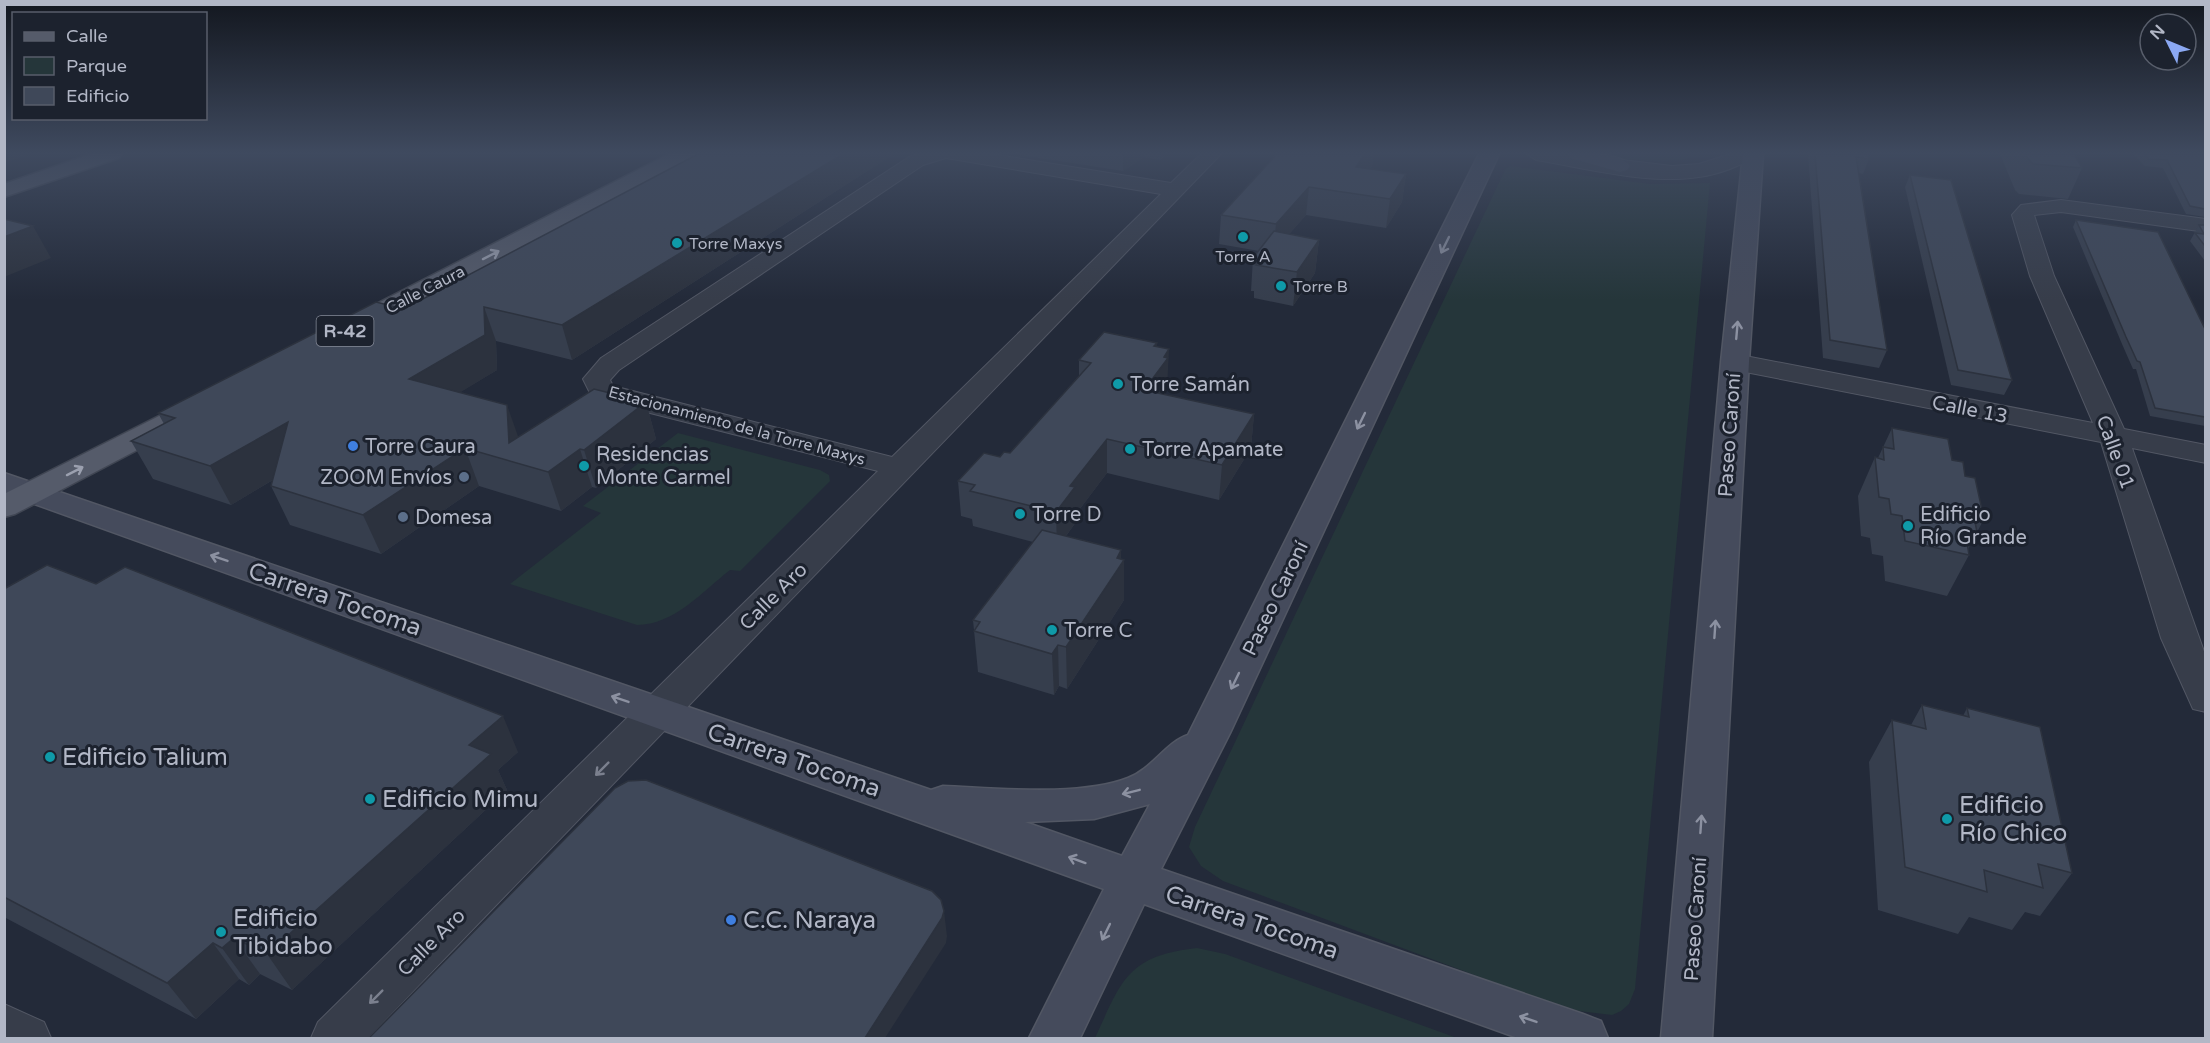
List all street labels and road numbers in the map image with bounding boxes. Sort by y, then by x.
street label: Calle Caura [383,261,468,318]
road number: R-42 [316,316,374,346]
street label: Paseo Caroní [1714,372,1746,498]
street label: Estacionamiento de la Torre Maxys [606,382,867,470]
street label: Calle 13 [1930,391,2010,429]
street label: Calle 01 [2091,412,2139,493]
street label: Paseo Caroní [1238,537,1314,660]
street label: Carrera Tocoma [244,556,425,643]
street label: Calle Aro [735,558,813,636]
street label: Carrera Tocoma [703,717,884,804]
street label: Paseo Caroní [1680,856,1712,982]
street label: Carrera Tocoma [1161,879,1342,966]
street label: Calle Aro [393,904,471,982]

